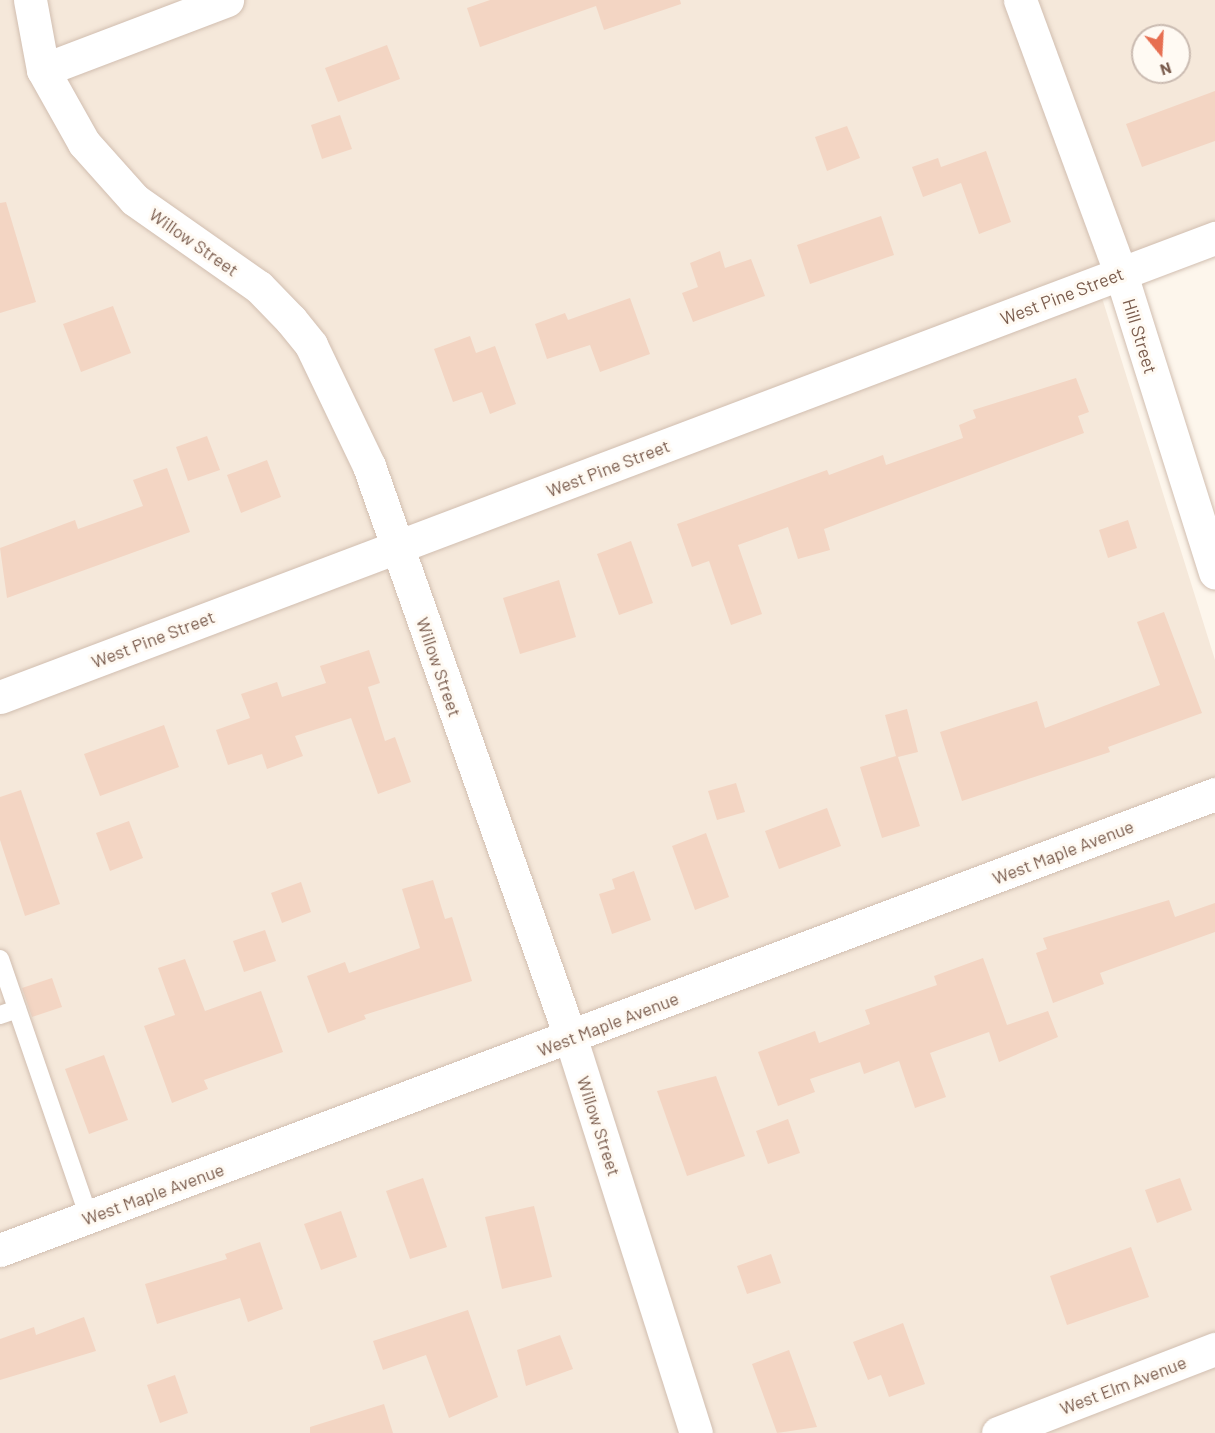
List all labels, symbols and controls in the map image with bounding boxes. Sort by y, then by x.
north arrow [1131,24,1191,84]
text: N [1158,59,1174,80]
street label: Willow Street [145,203,243,281]
street label: West Pine Street [997,263,1127,329]
street label: Hill Street [1118,296,1162,376]
street label: West Pine Street [543,435,673,501]
street label: West Pine Street [88,606,218,672]
street label: Willow Street [412,614,466,720]
street label: West Maple Avenue [989,815,1137,889]
street label: West Maple Avenue [534,987,682,1061]
street label: Willow Street [573,1073,625,1179]
street label: West Maple Avenue [79,1158,227,1230]
street label: West Elm Avenue [1057,1351,1189,1419]

